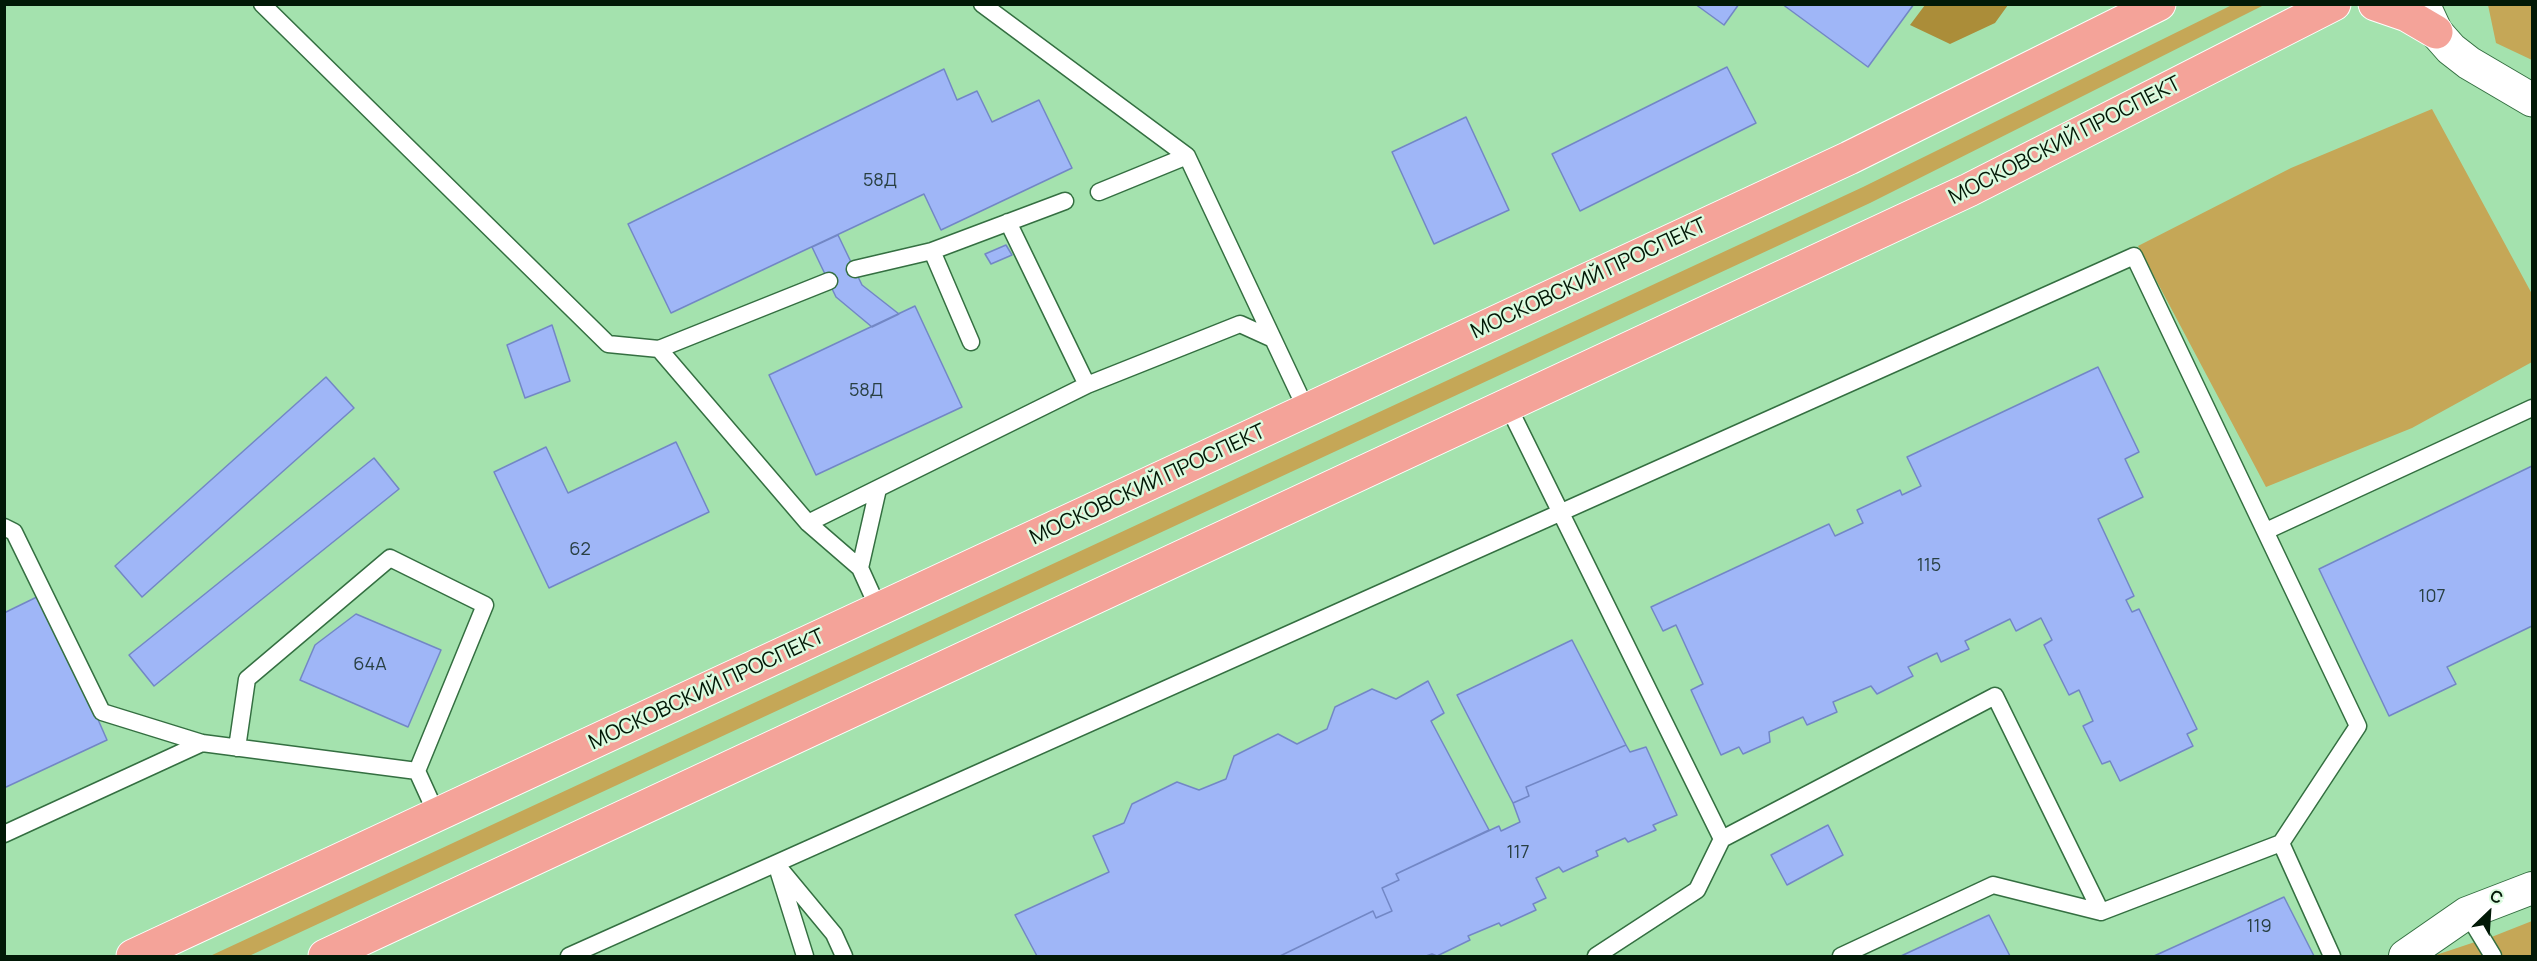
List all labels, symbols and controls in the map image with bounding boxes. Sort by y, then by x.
street label: МОСКОВСКИЙ ПРОСПЕКТ [1945,71,2185,211]
house number: 58Д [863,170,897,192]
street label: МОСКОВСКИЙ ПРОСПЕКТ [1467,213,1711,345]
house number: 58Д [849,380,883,402]
street label: МОСКОВСКИЙ ПРОСПЕКТ [1026,419,1270,551]
house number: 62 [569,539,591,561]
house number: 115 [1917,555,1941,577]
house number: 107 [2418,586,2446,608]
street label: МОСКОВСКИЙ ПРОСПЕКТ [585,624,829,756]
house number: 64А [353,654,387,676]
house number: 117 [1506,842,1530,864]
north arrow [2459,883,2519,943]
text: С [2487,884,2507,909]
house number: 119 [2246,916,2272,938]

